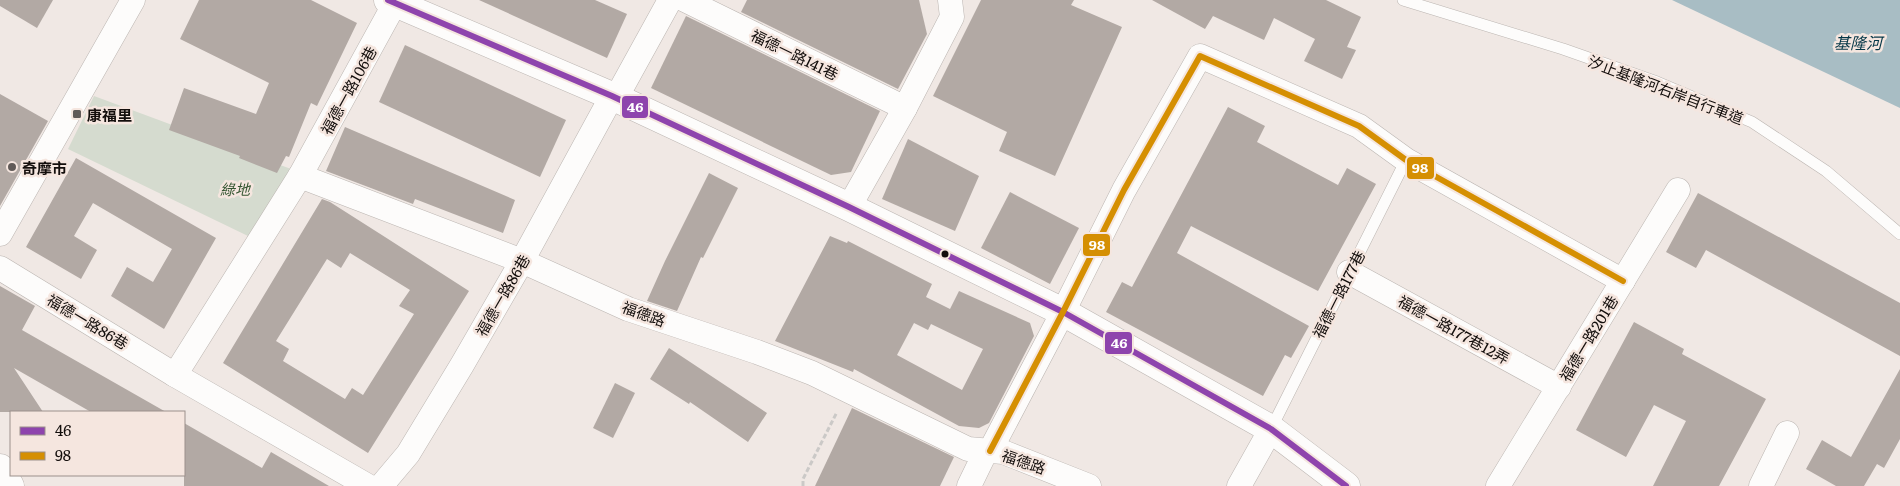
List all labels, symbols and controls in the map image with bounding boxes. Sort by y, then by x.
street label: 福德一路141巷 [747,23,843,85]
water label: 基隆河 [1834,30,1885,54]
street label: 福德一路106巷 [314,42,382,138]
street label: 汐止基隆河右岸自行車道 [1585,49,1747,129]
line badge: 46 [621,95,649,119]
text: 46 [627,96,643,116]
place label: 康福里 [87,103,132,126]
marker: 康福里 [71,108,83,120]
place label: 奇摩市 [22,156,67,179]
line badge: 98 [1406,156,1435,180]
text: 98 [1412,157,1428,177]
marker: 奇摩市 [6,161,18,173]
park label: 綠地 [220,177,252,200]
line badge: 98 [1082,233,1111,257]
text: 98 [1089,234,1105,254]
street label: 福德一路177巷 [1306,246,1370,342]
unlabelled marker [940,249,950,259]
street label: 福德一路86巷 [469,250,535,340]
street label: 福德一路86巷 [43,288,133,354]
street label: 福德一路177巷12弄 [1394,289,1514,369]
street label: 福德一路201巷 [1553,290,1623,386]
street label: 福德路 [619,294,669,332]
line badge: 46 [1104,331,1133,355]
text: 46 [1111,332,1127,352]
legend [10,411,185,476]
text: 46 [55,418,71,441]
text: 98 [55,443,71,466]
street label: 福德路 [999,443,1049,479]

